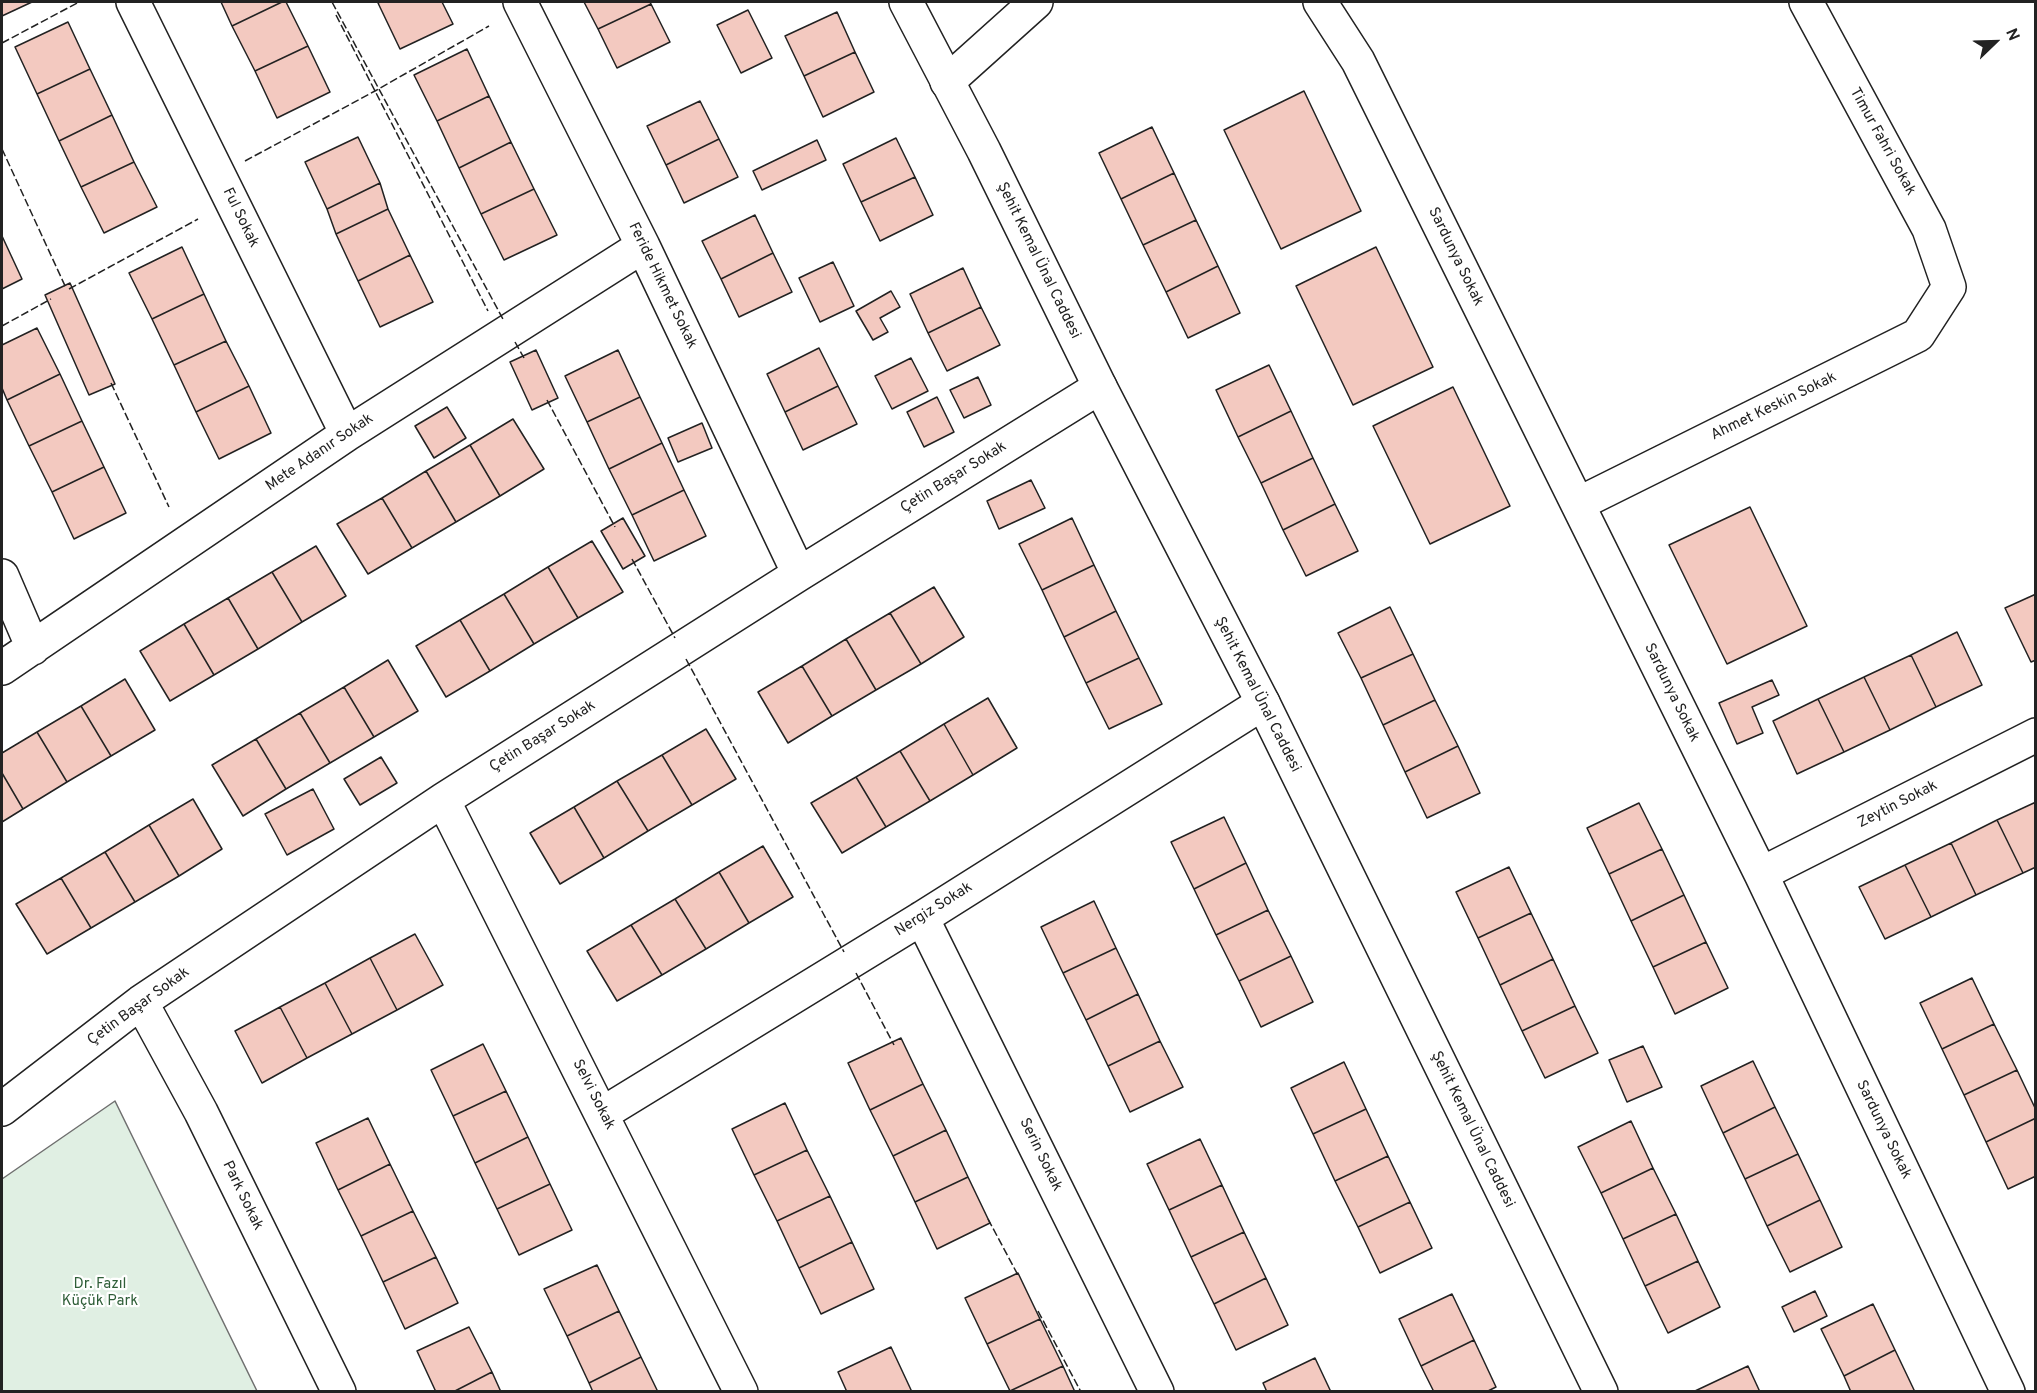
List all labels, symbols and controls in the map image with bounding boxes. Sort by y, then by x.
north arrow [1965,12,2025,72]
text: N [2000,26,2023,44]
street label: Timur Fahri Sokak [1845,85,1919,199]
street label: Şehit Kemal Ünal Caddesi [992,180,1084,342]
street label: Ful Sokak [218,185,262,251]
street label: Sardunya Sokak [1423,205,1487,309]
street label: Feride Hikmet Sokak [624,220,700,352]
street label: Ahmet Keskin Sokak [1708,369,1840,445]
street label: Mete Adanır Sokak [263,410,377,496]
street label: Çetin Başar Sokak [898,438,1010,518]
street label: Şehit Kemal Ünal Caddesi [1210,614,1304,776]
street label: Sardunya Sokak [1639,641,1703,745]
street label: Çetin Başar Sokak [487,697,599,777]
street label: Zeytin Sokak [1855,777,1941,833]
street label: Nergiz Sokak [892,879,976,941]
street label: Çetin Başar Sokak [85,964,193,1050]
street label: Şehit Kemal Ünal Caddesi [1426,1049,1518,1211]
street label: Selvi Sokak [568,1057,618,1133]
street label: Sardunya Sokak [1851,1078,1915,1182]
street label: Serin Sokak [1015,1116,1065,1194]
street label: Park Sokak [217,1158,267,1234]
park label: Dr. Fazıl Küçük Park [62,1276,138,1311]

